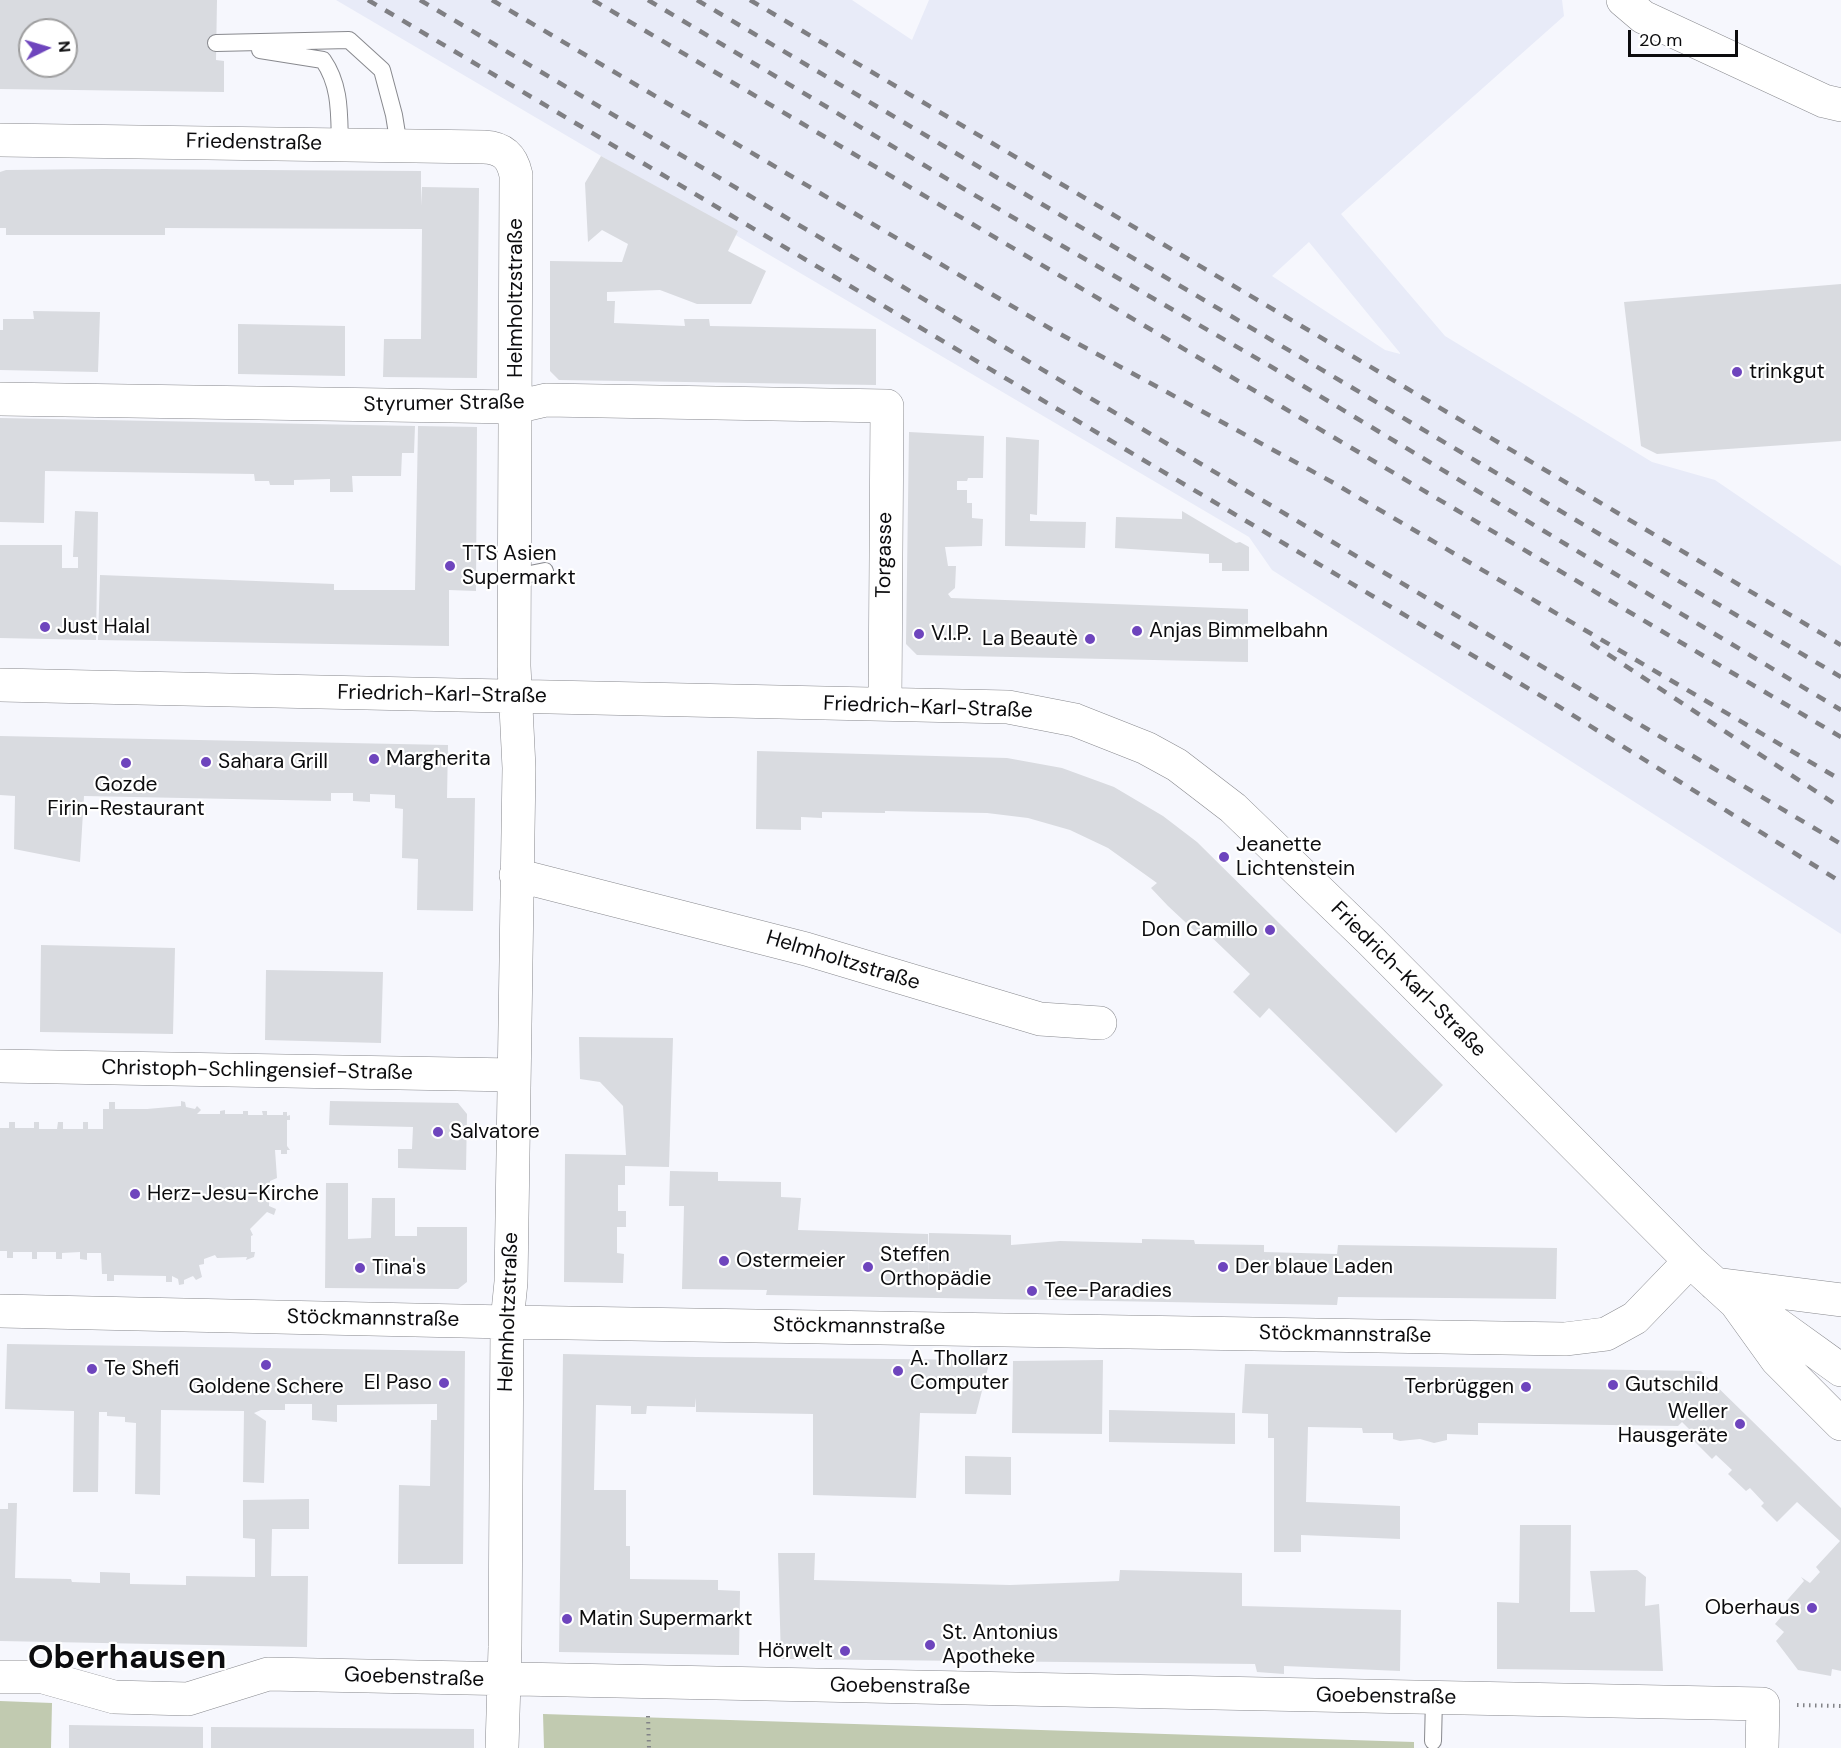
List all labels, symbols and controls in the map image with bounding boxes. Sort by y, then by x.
north arrow [18,18,78,78]
scale bar [1631,18,1740,56]
text: 20 m [1639,28,1682,52]
text: N [53,40,75,53]
street label: Friedenstraße [186,129,322,157]
street label: Helmholtzstraße [503,218,529,378]
place label: trinkgut [1749,359,1825,385]
marker: trinkgut [1730,365,1744,379]
street label: Styrumer Straße [363,390,525,418]
street label: Torgasse [872,512,898,598]
place label: TTS Asien Supermarkt [462,541,576,591]
marker: TTS Asien Supermarkt [443,559,457,573]
place label: Just Halal [57,614,150,640]
place label: Anjas Bimmelbahn [1149,618,1328,644]
marker: Just Halal [38,620,52,634]
place label: V.I.P. [931,621,971,647]
marker: Anjas Bimmelbahn [1130,624,1144,638]
place label: La Beautè [982,626,1078,652]
marker: V.I.P. [912,627,926,641]
marker: La Beautè [1083,632,1097,646]
street label: Friedrich-Karl-Straße [337,681,547,709]
street label: Friedrich-Karl-Straße [823,692,1033,724]
place label: Margherita [386,746,491,772]
place label: Sahara Grill [218,749,328,775]
marker: Margherita [367,752,381,766]
marker: Sahara Grill [199,755,213,769]
marker: Gozde Firin-Restaurant [119,756,133,770]
place label: Gozde Firin-Restaurant [47,772,205,822]
place label: Jeanette Lichtenstein [1236,832,1355,882]
marker: Jeanette Lichtenstein [1217,850,1231,864]
street label: Friedrich-Karl-Straße [1325,897,1491,1063]
place label: Don Camillo [1141,917,1258,943]
marker: Don Camillo [1263,923,1277,937]
street label: Helmholtzstraße [763,926,923,996]
street label: Christoph-Schlingensief-Straße [101,1056,413,1086]
place label: Salvatore [450,1119,540,1145]
marker: Salvatore [431,1125,445,1139]
place label: Herz-Jesu-Kirche [147,1181,319,1207]
marker: Herz-Jesu-Kirche [128,1187,142,1201]
street label: Helmholtzstraße [494,1232,524,1392]
place label: Steffen Orthopädie [880,1242,991,1292]
place label: Ostermeier [736,1248,845,1274]
marker: Ostermeier [717,1254,731,1268]
place label: Der blaue Laden [1235,1254,1393,1280]
place label: Tina's [372,1255,426,1281]
marker: Steffen Orthopädie [861,1260,875,1274]
marker: Der blaue Laden [1216,1260,1230,1274]
marker: Tina's [353,1261,367,1275]
place label: Tee-Paradies [1044,1278,1172,1304]
marker: Tee-Paradies [1025,1284,1039,1298]
street label: Stöckmannstraße [287,1305,459,1333]
street label: Stöckmannstraße [773,1313,945,1341]
street label: Stöckmannstraße [1259,1321,1431,1349]
place label: A. Thollarz Computer [910,1346,1009,1396]
place label: Te Shefi [104,1356,179,1382]
marker: Goldene Schere [259,1358,273,1372]
marker: Te Shefi [85,1362,99,1376]
marker: A. Thollarz Computer [891,1364,905,1378]
place label: El Paso [364,1370,432,1396]
place label: Gutschild [1625,1372,1719,1398]
place label: Goldene Schere [188,1374,344,1400]
place label: Terbrüggen [1404,1374,1514,1400]
marker: El Paso [437,1376,451,1390]
marker: Gutschild [1606,1378,1620,1392]
marker: Terbrüggen [1519,1380,1533,1394]
place label: Weller Hausgeräte [1618,1399,1728,1449]
marker: Weller Hausgeräte [1733,1417,1747,1431]
place label: Oberhaus [1705,1595,1800,1621]
marker: Oberhaus [1805,1601,1819,1615]
place label: Matin Supermarkt [579,1606,752,1632]
marker: Matin Supermarkt [560,1612,574,1626]
place label: St. Antonius Apotheke [942,1620,1058,1670]
place label: Hörwelt [758,1638,833,1664]
marker: St. Antonius Apotheke [923,1638,937,1652]
district label: Oberhausen [28,1639,226,1679]
marker: Hörwelt [838,1644,852,1658]
street label: Goebenstraße [343,1663,485,1693]
street label: Goebenstraße [830,1673,970,1701]
street label: Goebenstraße [1316,1683,1456,1711]

